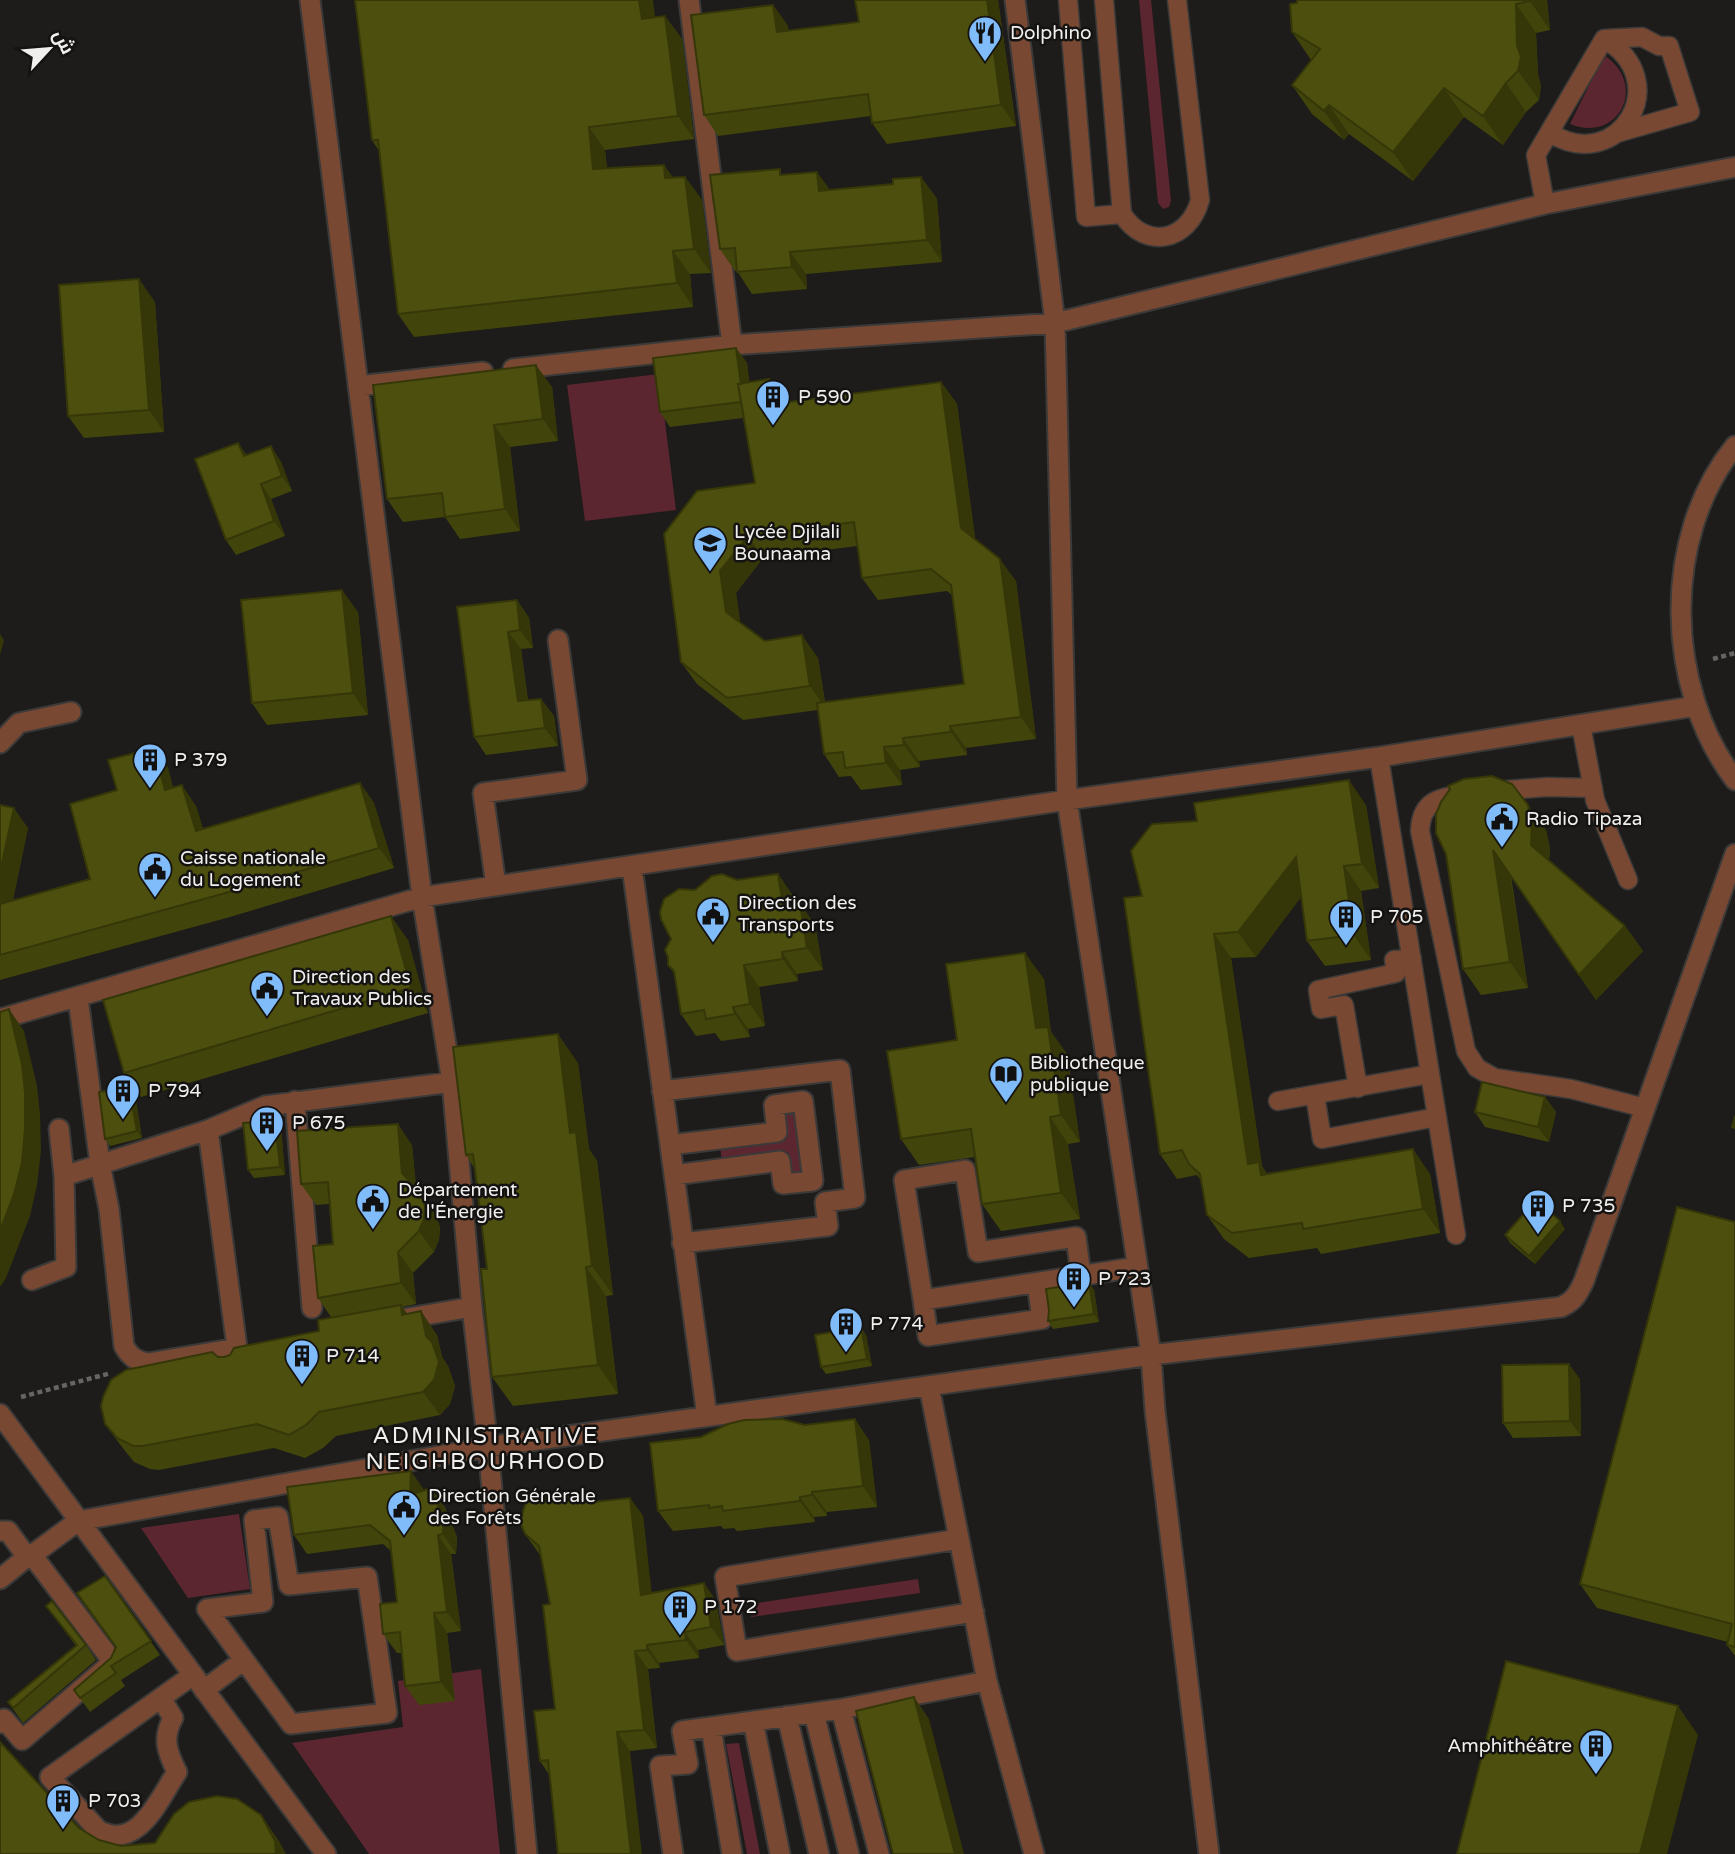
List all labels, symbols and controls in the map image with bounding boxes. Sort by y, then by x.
north arrow [14,14,84,84]
restaurant icon: Dolphino [966,14,1004,63]
place label: Dolphino [1010,22,1092,44]
text: ش [48,26,79,58]
building icon: P 590 [754,378,792,427]
place label: P 590 [798,386,852,408]
place label: Lycée Djilali Bounaama [734,521,840,565]
school or university icon: Lycée Djilali Bounaama [691,524,729,573]
building icon: P 379 [131,741,169,790]
place label: P 379 [174,749,228,771]
public building icon: Radio Tipaza [1483,800,1521,849]
place label: Radio Tipaza [1526,808,1642,830]
place label: Caisse nationale du Logement [180,847,326,891]
public building icon: Caisse nationale du Logement [136,850,174,899]
place label: Direction des Transports [738,892,857,936]
public building icon: Direction des Transports [694,895,732,944]
building icon: P 705 [1327,898,1365,947]
place label: P 705 [1370,906,1424,928]
place label: Direction des Travaux Publics [292,966,432,1010]
public building icon: Direction des Travaux Publics [248,969,286,1018]
place label: Bibliotheque publique [1030,1052,1145,1096]
library icon: Bibliotheque publique [987,1055,1025,1104]
building icon: P 794 [104,1072,142,1121]
place label: P 794 [148,1080,202,1102]
building icon: P 675 [248,1104,286,1153]
place label: P 675 [292,1112,346,1134]
place label: Département de l'Énergie [398,1179,517,1223]
public building icon: Département de l'Énergie [354,1182,392,1231]
building icon: P 735 [1519,1187,1557,1236]
place label: P 735 [1562,1195,1616,1217]
building icon: P 723 [1055,1260,1093,1309]
place label: P 723 [1098,1268,1152,1290]
building icon: P 774 [827,1305,865,1354]
place label: P 774 [870,1313,924,1335]
building icon: P 714 [283,1337,321,1386]
place label: P 714 [326,1345,380,1367]
district label: ADMINISTRATIVE NEIGHBOURHOOD [366,1422,606,1476]
place label: Direction Générale des Forêts [428,1485,596,1529]
public building icon: Direction Générale des Forêts [385,1488,423,1537]
building icon: P 172 [661,1588,699,1637]
place label: P 172 [704,1596,758,1618]
building icon: Amphithéâtre [1577,1727,1615,1776]
place label: Amphithéâtre [1447,1735,1572,1757]
building icon: P 703 [44,1782,82,1831]
place label: P 703 [88,1790,142,1812]

